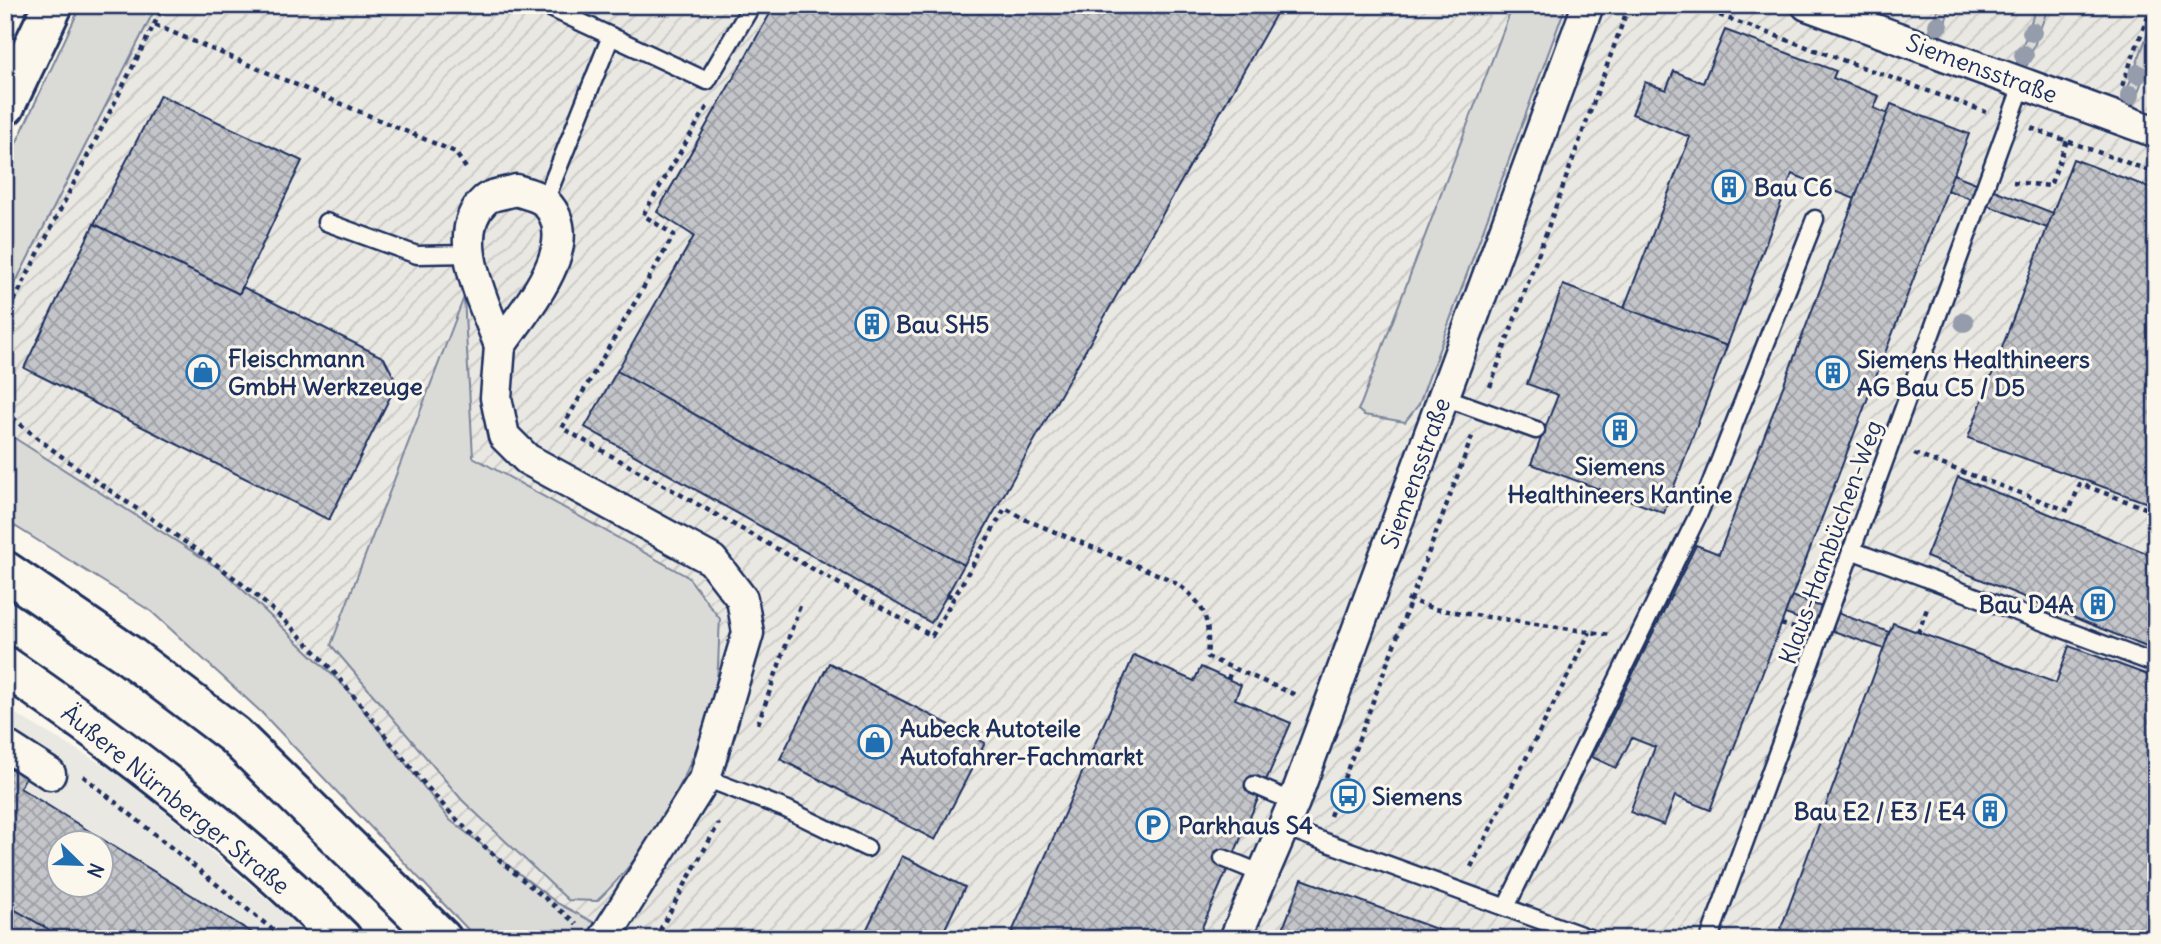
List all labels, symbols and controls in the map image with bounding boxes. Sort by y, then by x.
street label: Siemensstraße [1902,27,2062,109]
building icon: Bau C6 [1710,168,1748,206]
place label: Bau C6 [1754,172,1833,202]
building icon: Bau SH5 [853,305,891,343]
place label: Bau SH5 [896,309,989,339]
place label: Fleischmann GmbH Werkzeuge [228,343,423,401]
place label: Siemens Healthineers AG Bau C5 / D5 [1857,344,2090,402]
shop icon: Fleischmann GmbH Werkzeuge [184,353,222,391]
building icon: Siemens Healthineers AG Bau C5 / D5 [1814,354,1852,392]
street label: Siemensstraße [1374,393,1456,553]
building icon: Siemens Healthineers Kantine [1601,411,1639,449]
street label: Klaus-Hambüchen-Weg [1772,416,1888,668]
place label: Siemens Healthineers Kantine [1508,451,1733,509]
building icon: Bau D4A [2079,585,2117,623]
place label: Bau D4A [1979,589,2074,619]
street label: Äußere Nürnberger Straße [56,698,296,900]
place label: Aubeck Autoteile Autofahrer-Fachmarkt [900,713,1144,771]
shop icon: Aubeck Autoteile Autofahrer-Fachmarkt [856,723,894,761]
bus stop icon: Siemens [1329,777,1367,815]
place label: Siemens [1372,781,1463,811]
building icon: Bau E2 / E3 / E4 [1971,792,2009,830]
place label: Bau E2 / E3 / E4 [1794,796,1966,826]
parking icon: Parkhaus S4 [1134,806,1172,844]
place label: Parkhaus S4 [1178,810,1313,840]
north arrow [46,828,116,898]

